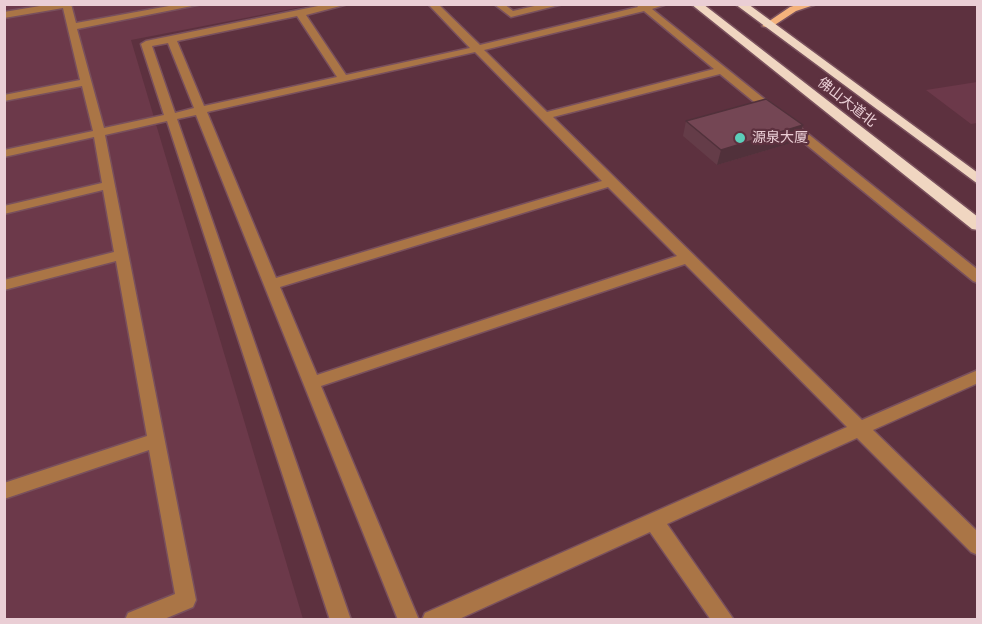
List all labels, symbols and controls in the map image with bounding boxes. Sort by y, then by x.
street label: 佛山大道北 [814,74,880,130]
place label: 源泉大厦 [752,130,808,146]
marker: 源泉大厦 [733,131,747,145]

